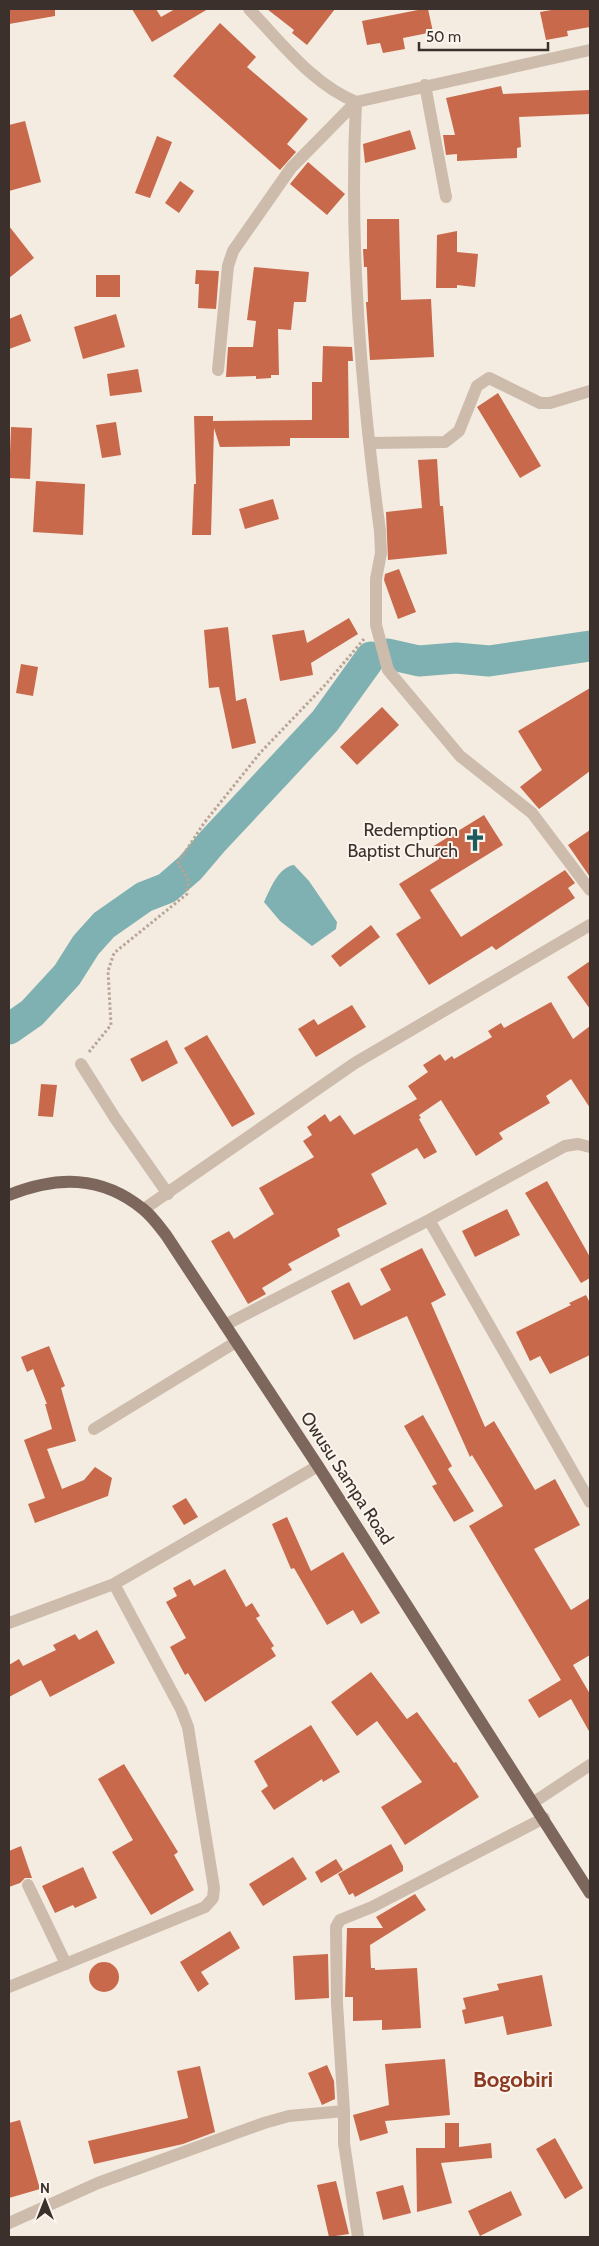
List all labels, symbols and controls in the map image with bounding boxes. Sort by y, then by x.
scale bar [419,20,548,52]
text: 50 m [426,28,461,46]
place label: Redemption Baptist Church [348,819,458,862]
church icon: Redemption Baptist Church [462,827,488,853]
street label: Owusu Sampa Road [296,1407,398,1549]
district label: Bogobiri [473,2066,553,2093]
north arrow [20,2176,70,2226]
text: N [40,2179,50,2197]

